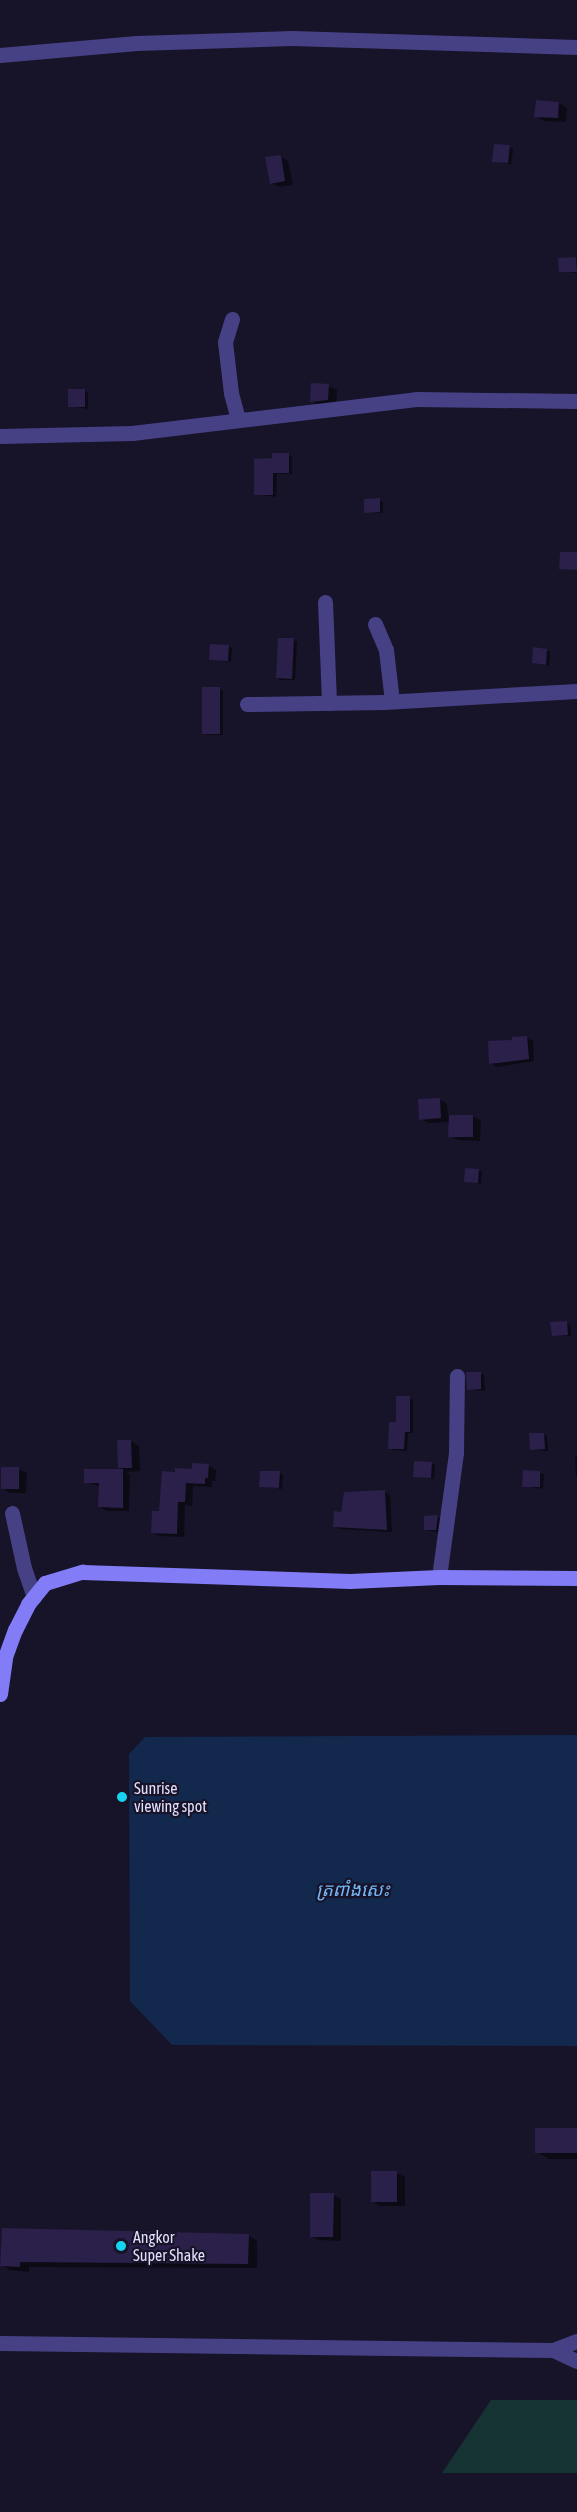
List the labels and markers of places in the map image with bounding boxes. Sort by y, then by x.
place label: Sunrise viewing spot [134,1778,207,1816]
marker: Sunrise viewing spot [115,1790,129,1804]
place label: Angkor Super Shake [133,2227,205,2265]
marker: Angkor Super Shake [114,2239,128,2253]

